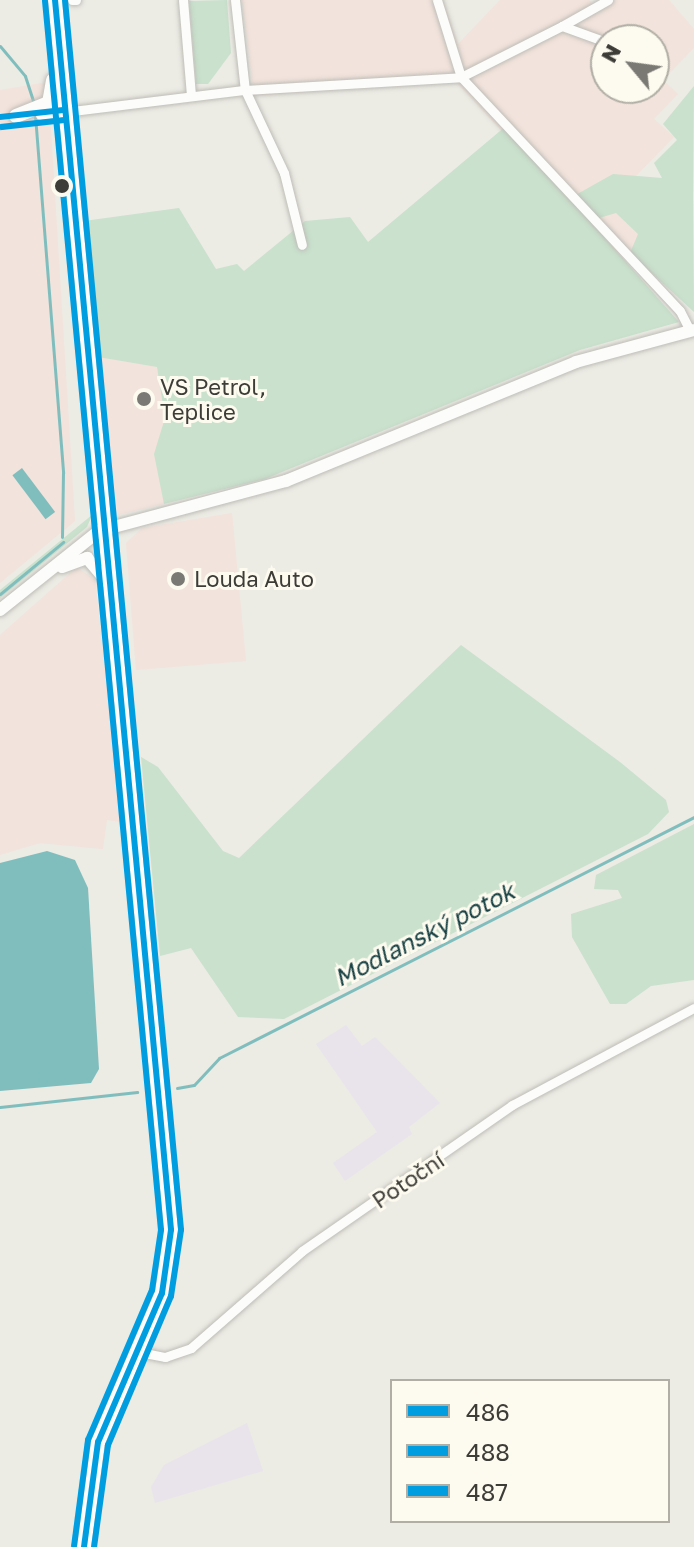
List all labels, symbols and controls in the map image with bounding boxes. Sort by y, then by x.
north arrow [590,24,670,104]
text: N [594,39,626,67]
unlabelled marker [54,178,70,194]
place label: VS Petrol, Teplice [160,373,266,424]
marker: VS Petrol, Teplice [135,390,153,408]
place label: Louda Auto [194,566,314,592]
marker: Louda Auto [169,570,187,588]
water label: Modlanský potok [329,876,519,992]
street label: Potoční [367,1146,449,1214]
legend [390,1379,670,1523]
text: 486 [466,1397,510,1426]
text: 488 [466,1437,510,1466]
text: 487 [466,1477,508,1506]

